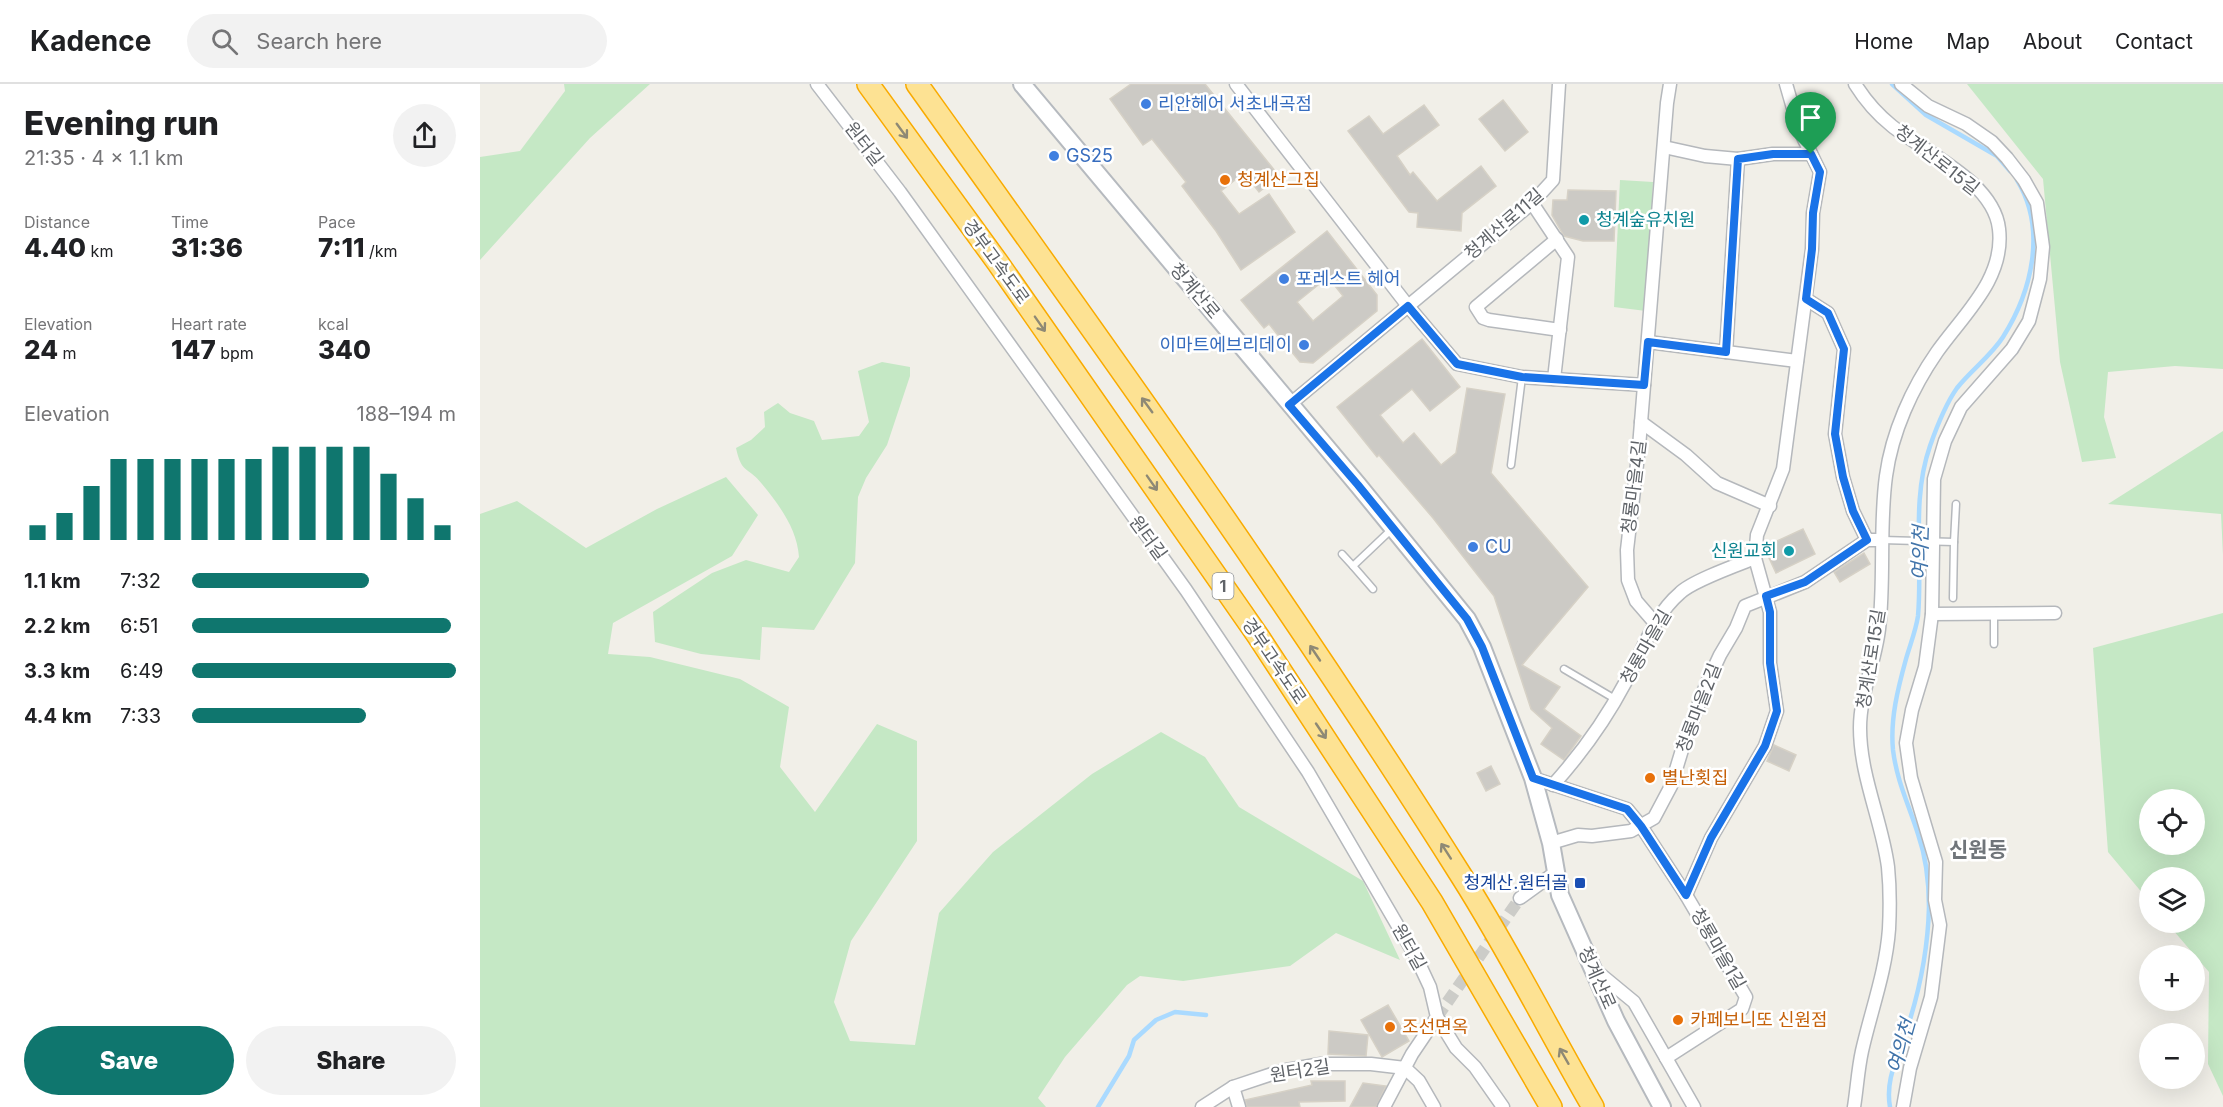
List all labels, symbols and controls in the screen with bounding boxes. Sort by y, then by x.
search box [187,14,607,68]
text: Kadence [30,24,151,58]
icon: search [208,25,241,58]
text: Search here [256,28,382,54]
text: Home [1854,29,1913,54]
text: Map [1946,29,1990,54]
text: About [2023,29,2082,54]
text: Contact [2115,29,2193,54]
pin [1785,92,1836,154]
place label: 리안헤어 서초내곡점 [1158,93,1312,114]
marker: 리안헤어 서초내곡점 [1139,97,1153,111]
icon: arrive [1794,101,1827,134]
text: Evening run [24,103,219,143]
button: share [393,104,456,167]
street label: 원터길 [841,118,888,170]
street label: 청계산로15길 [1891,120,1984,199]
one-way arrow [896,123,908,139]
place label: GS25 [1066,145,1113,166]
text: 21:35 · 4 × 1.1 km [24,146,183,170]
marker: GS25 [1047,149,1061,163]
place label: 청계산그집 [1237,169,1320,190]
marker: 청계산그집 [1218,173,1232,187]
street label: 청계산로11길 [1460,184,1547,264]
place label: 청계숲유치원 [1596,209,1695,230]
text: Distance [24,212,90,232]
text: Time [171,212,209,232]
text: Pace [318,212,356,232]
marker: 청계숲유치원 [1577,213,1591,227]
street label: 경부고속도로 [959,215,1034,308]
text: 4.40 [24,232,86,263]
text: 31:36 [171,232,243,263]
text: 7:11 [318,232,365,263]
text: km [86,241,113,261]
text: /km [365,241,398,261]
street label: 청계산로 [1166,259,1225,323]
place label: 포레스트 헤어 [1296,268,1400,289]
marker: 포레스트 헤어 [1277,272,1291,286]
text: Elevation [24,314,93,334]
text: Heart rate [171,314,247,334]
text: kcal [318,314,349,334]
one-way arrow [1034,315,1046,332]
text: 24 [24,334,58,365]
text: 147 [171,334,216,365]
text: 340 [318,334,371,365]
place label: 이마트에브리데이 [1160,334,1292,355]
marker: 이마트에브리데이 [1297,338,1311,352]
text: m [58,343,77,363]
text: bpm [216,343,254,363]
one-way arrow [1141,398,1153,414]
text: Elevation [24,402,110,426]
text: 188–194 m [357,402,456,426]
street label: 청룡마을4길 [1617,439,1650,535]
one-way arrow [1146,475,1158,491]
street label: 원터길 [1125,511,1172,564]
water label: 여의천 [1907,522,1933,581]
place label: CU [1485,536,1512,557]
marker: CU [1466,540,1480,554]
place label: 신원교회 [1711,540,1777,561]
marker: 신원교회 [1782,544,1796,558]
text: 1.1 km [24,569,81,593]
text: 7:32 [120,569,161,593]
road number: 1 [1212,573,1234,599]
street label: 청룡마을길 [1616,606,1675,688]
street label: 청계산로15길 [1852,607,1889,710]
text: 2.2 km [24,614,90,638]
text: 6:51 [120,614,158,638]
street label: 경부고속도로 [1238,614,1311,708]
one-way arrow [1309,646,1321,662]
text: 3.3 km [24,659,90,683]
text: 6:49 [120,659,164,683]
street label: 청룡마을2길 [1672,660,1725,755]
text: 4.4 km [24,704,92,728]
text: 7:33 [120,704,161,728]
one-way arrow [1315,723,1327,739]
place label: 별난횟집 [1662,767,1728,788]
marker: 별난횟집 [1643,771,1657,785]
map controls [2139,789,2205,1089]
button: locate [2139,789,2205,855]
district label: 신원동 [1949,837,2007,862]
one-way arrow [1439,843,1451,860]
button: layers [2139,867,2205,933]
place label: 청계산.원터골 [1463,872,1568,893]
marker: 청계산.원터골 [1573,876,1587,890]
street label: 청룡마을1길 [1687,904,1750,993]
street label: 원터길 [1388,920,1431,974]
street label: 청계산로 [1574,943,1621,1012]
button: + [2139,945,2205,1011]
place label: 카페보니또 신원점 [1690,1009,1828,1030]
marker: 카페보니또 신원점 [1671,1013,1685,1027]
water label: 여의천 [1882,1014,1921,1076]
place label: 조선면옥 [1402,1016,1468,1037]
marker: 조선면옥 [1383,1020,1397,1034]
button: − [2139,1023,2205,1089]
button: Save [24,1026,234,1095]
button: Share [246,1026,456,1095]
one-way arrow [1558,1048,1569,1066]
street label: 원터2길 [1268,1055,1332,1086]

